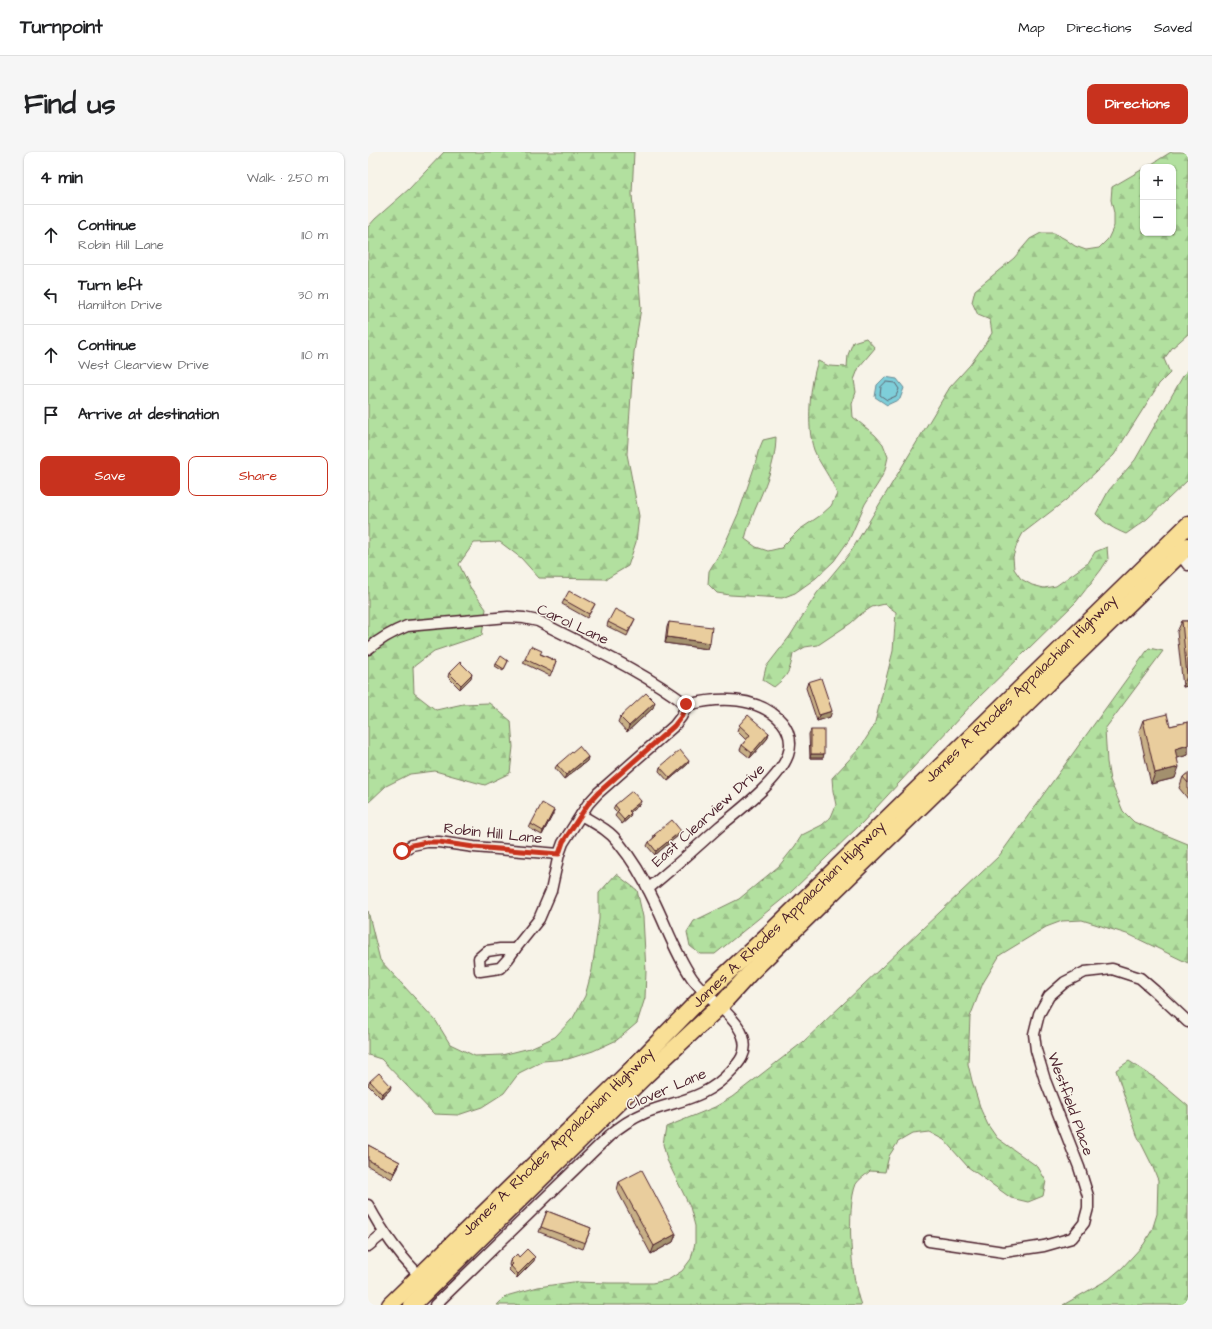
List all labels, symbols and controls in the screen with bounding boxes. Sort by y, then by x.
text: Turnpoint [20,14,103,41]
text: Map [1018,18,1045,38]
text: Directions [1067,18,1132,38]
text: Saved [1154,18,1192,38]
button: Directions [1087,84,1188,124]
text: Find us [24,85,115,124]
map controls [1140,164,1176,236]
button: + [1140,164,1176,200]
text: 4 min [40,166,83,190]
text: Walk · 250 m [247,169,328,187]
button: − [1140,200,1176,236]
text: Continue [78,215,136,236]
icon: ahead [40,224,62,246]
text: 110 m [301,226,328,244]
text: Robin Hill Lane [78,236,164,254]
text: Turn left [78,275,142,296]
icon: left [40,284,62,306]
text: 30 m [298,286,328,304]
text: Hamilton Drive [78,296,162,314]
text: Continue [78,335,136,356]
icon: ahead [40,344,62,366]
text: 110 m [301,346,328,364]
text: West Clearview Drive [78,356,209,374]
icon: arrive [40,404,62,426]
text: Arrive at destination [78,404,219,425]
button: Save [40,456,180,496]
button: Share [188,456,328,496]
street label: James A. Rhodes Appalachian Highway [920,590,1123,788]
street label: Carol Lane [533,599,612,650]
route end [677,695,695,713]
street label: East Clearview Drive [647,759,769,872]
street label: James A. Rhodes Appalachian Highway [687,816,891,1013]
street label: Robin Hill Lane [443,818,543,849]
route start [393,842,411,860]
street label: James A. Rhodes Appalachian Highway [457,1043,659,1241]
street label: Westfield Place [1042,1050,1099,1159]
street label: Clover Lane [623,1063,710,1116]

